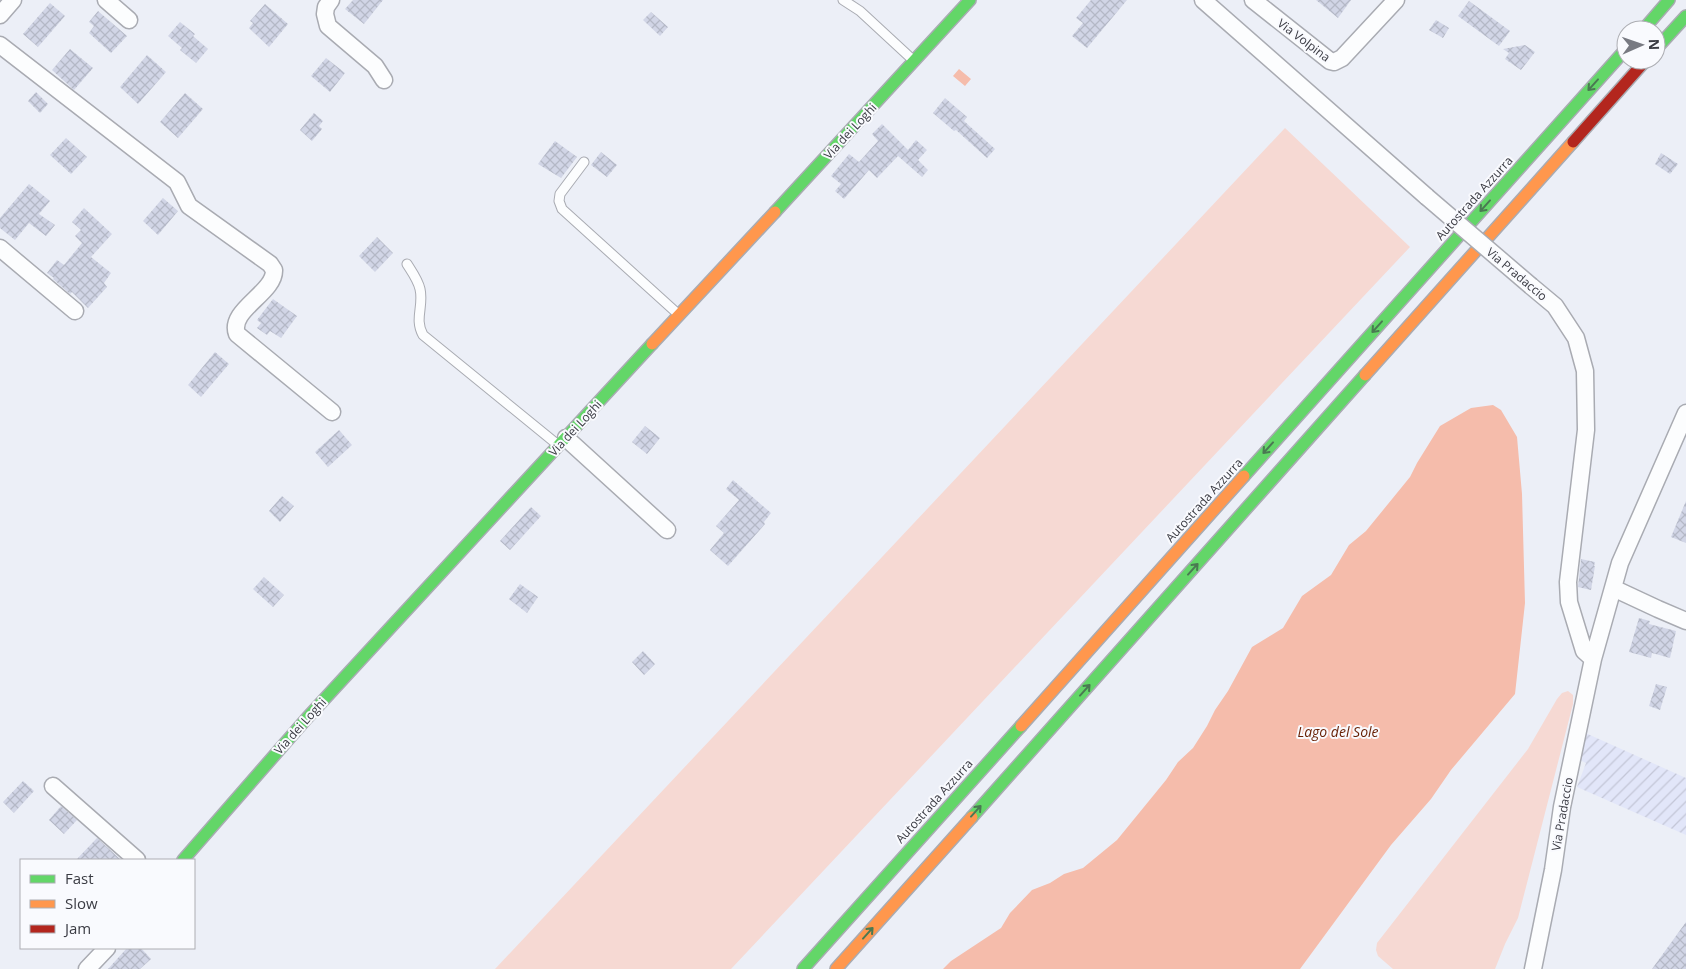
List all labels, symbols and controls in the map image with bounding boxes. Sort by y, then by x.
street label: Via Volpina [1274,15,1334,65]
north arrow [1616,20,1666,70]
text: N [1645,39,1664,51]
one-way arrow [1588,78,1599,91]
street label: Via dei Loghi [820,99,880,163]
street label: Autostrada Azzurra [1432,152,1516,244]
one-way arrow [1480,199,1491,212]
street label: Via Pradaccio [1483,244,1551,304]
one-way arrow [1371,321,1383,334]
street label: Via dei Loghi [545,396,605,460]
one-way arrow [1263,442,1274,455]
street label: Autostrada Azzurra [1162,454,1246,546]
one-way arrow [1187,562,1199,575]
one-way arrow [1079,684,1090,697]
street label: Via dei Loghi [270,694,330,758]
water label: Lago del Sole [1297,722,1379,741]
street label: Autostrada Azzurra [892,755,976,847]
street label: Via Pradaccio [1547,776,1577,852]
one-way arrow [971,805,982,818]
legend [20,859,195,949]
text: Fast [65,868,94,888]
text: Slow [65,893,98,913]
text: Jam [63,918,91,938]
one-way arrow [862,926,874,939]

